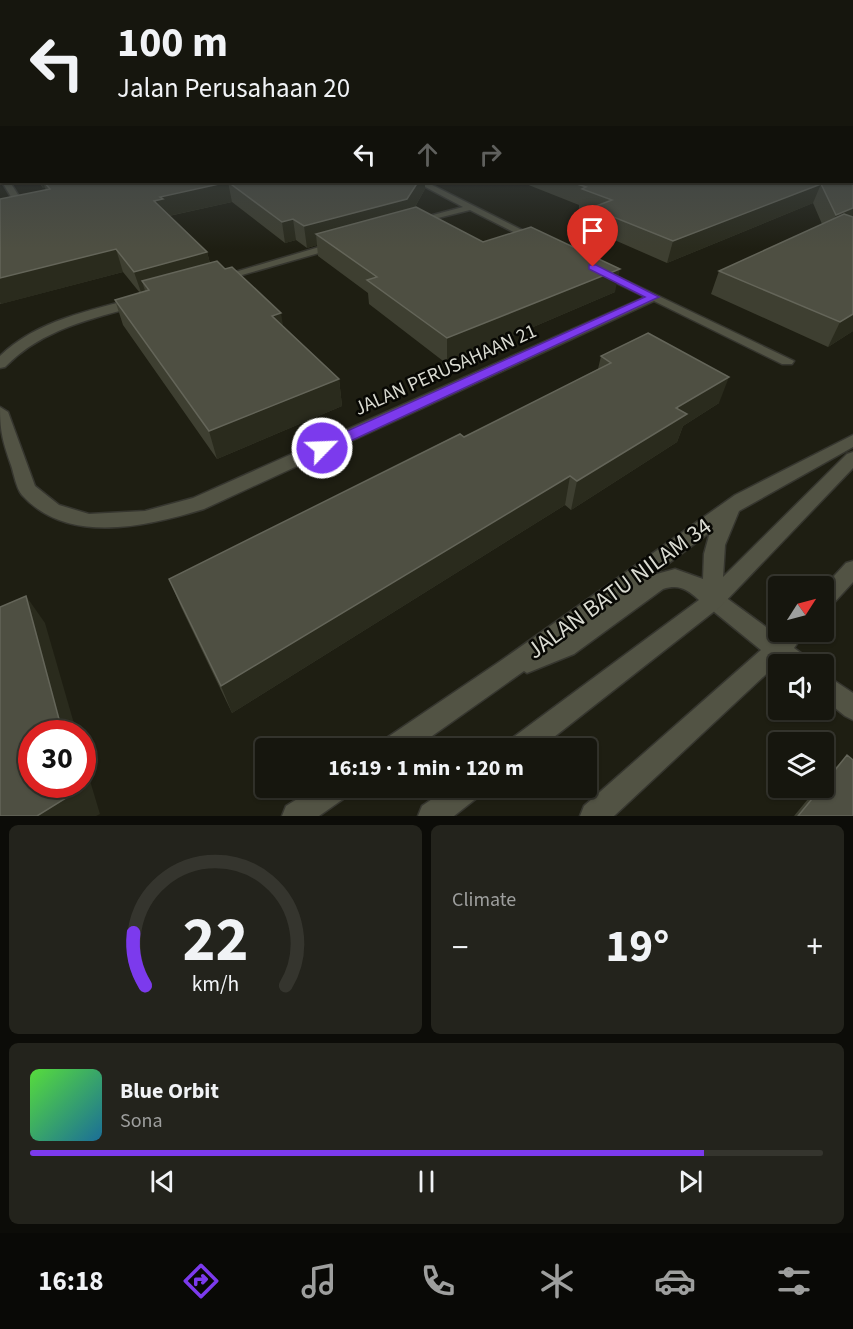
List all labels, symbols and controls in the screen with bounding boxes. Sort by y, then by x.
text: 100 m [117,13,228,73]
icon: left [18,24,96,102]
text: Jalan Perusahaan 20 [117,69,350,108]
icon: left [348,138,381,171]
icon: ahead [411,138,444,171]
icon: right [474,138,507,171]
pin [567,205,618,267]
icon: arrive [576,214,609,247]
street label: JALAN PERUSAHAAN 21 [350,317,541,423]
position arrow [290,416,354,480]
street label: JALAN BATU NILAM 34 [519,509,719,668]
north arrow [768,576,834,642]
map controls [768,576,834,798]
button: sound [768,654,834,720]
speed limit sign: 30 [18,720,96,798]
button: layers [768,732,834,798]
text: 16:19 · 1 min · 120 m [328,752,524,784]
text: Climate [452,886,516,914]
text: 22 [183,896,248,985]
text: 19° [606,915,669,979]
text: − [452,924,468,971]
text: + [807,924,823,971]
text: km/h [192,970,239,1001]
text: Blue Orbit [120,1075,219,1107]
text: Sona [120,1107,163,1135]
icon: previous [146,1165,179,1198]
icon: pause [410,1165,443,1198]
icon: next [674,1165,707,1198]
icon: directions [180,1260,222,1302]
icon: music [298,1260,340,1302]
icon: phone [417,1260,459,1302]
icon: climate [536,1260,578,1302]
icon: car [654,1260,696,1302]
icon: filters [773,1260,815,1302]
text: 16:18 [38,1262,103,1301]

